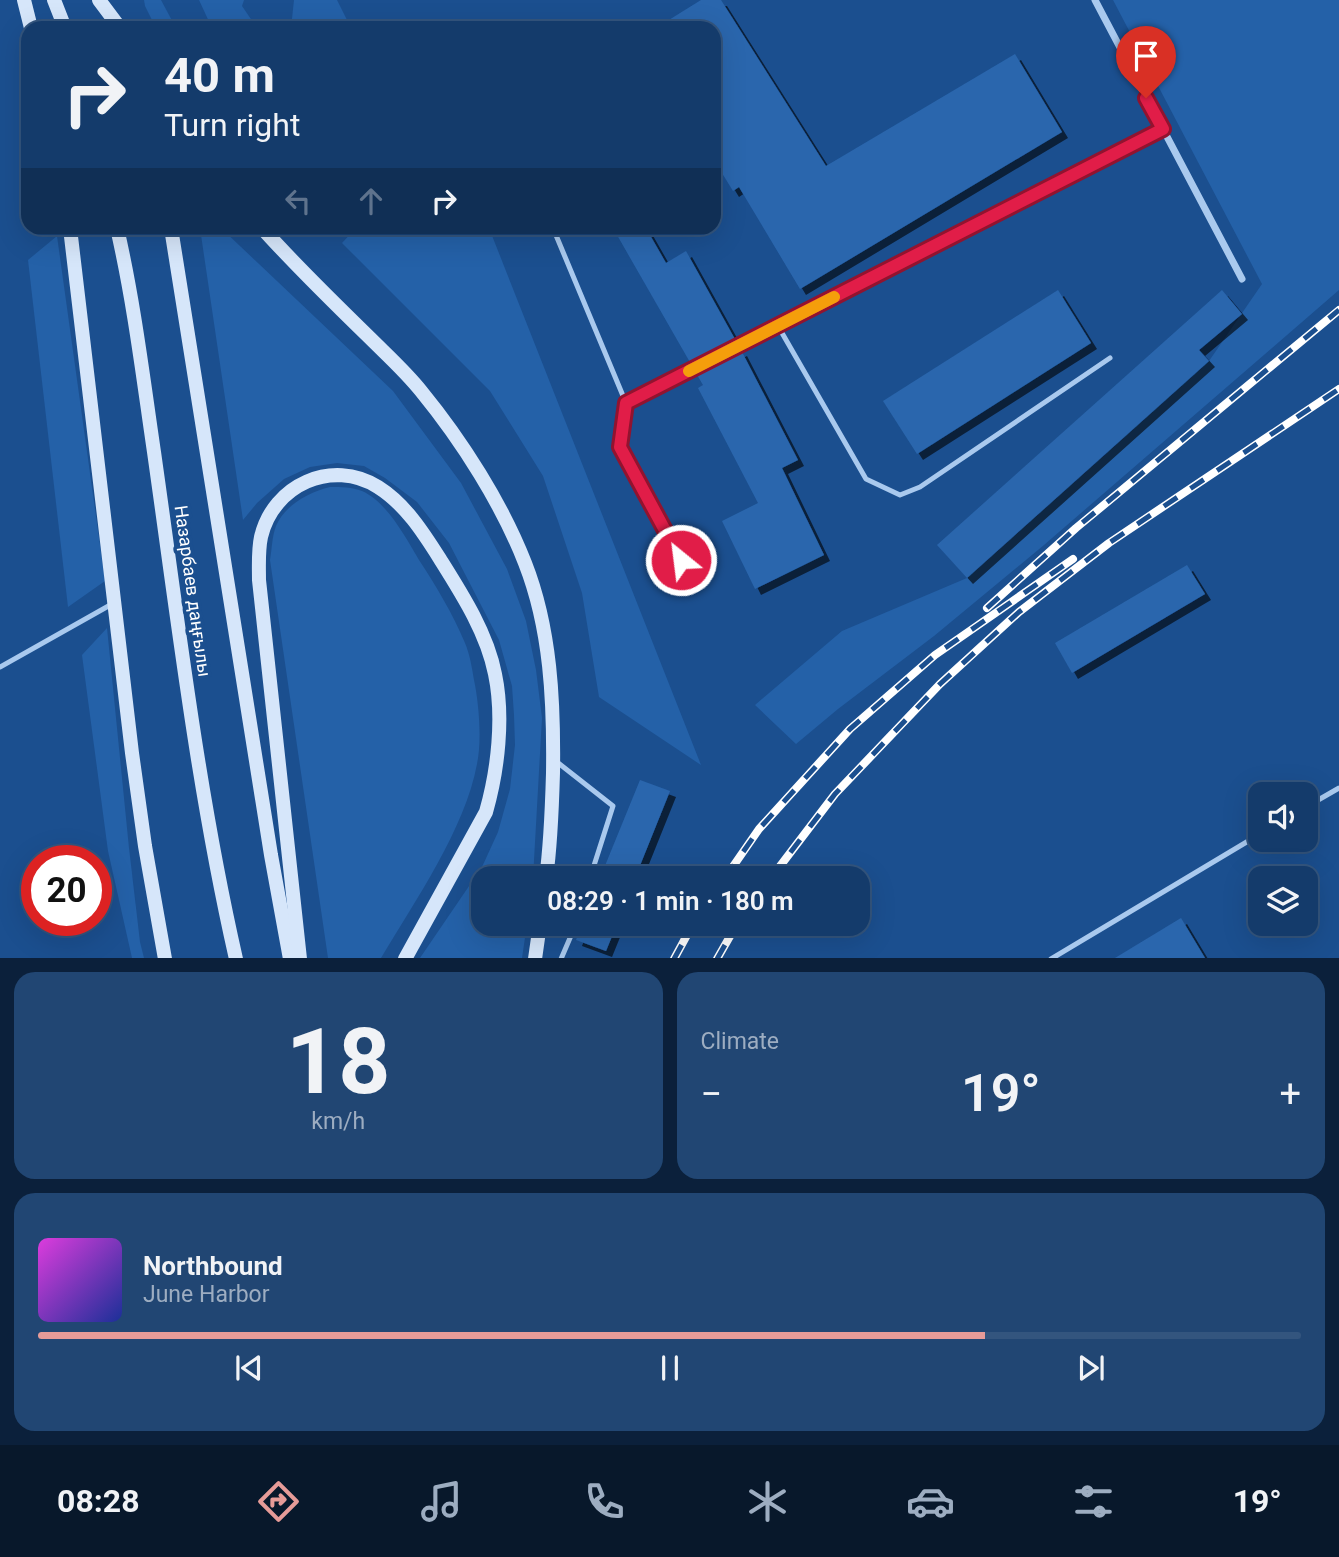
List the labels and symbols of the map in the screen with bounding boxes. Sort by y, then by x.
pin [1116,26,1176,98]
street label: Назарбаев даңғылы [171,504,215,678]
position arrow [644,523,718,597]
speed limit sign: 20 [21,845,112,936]

